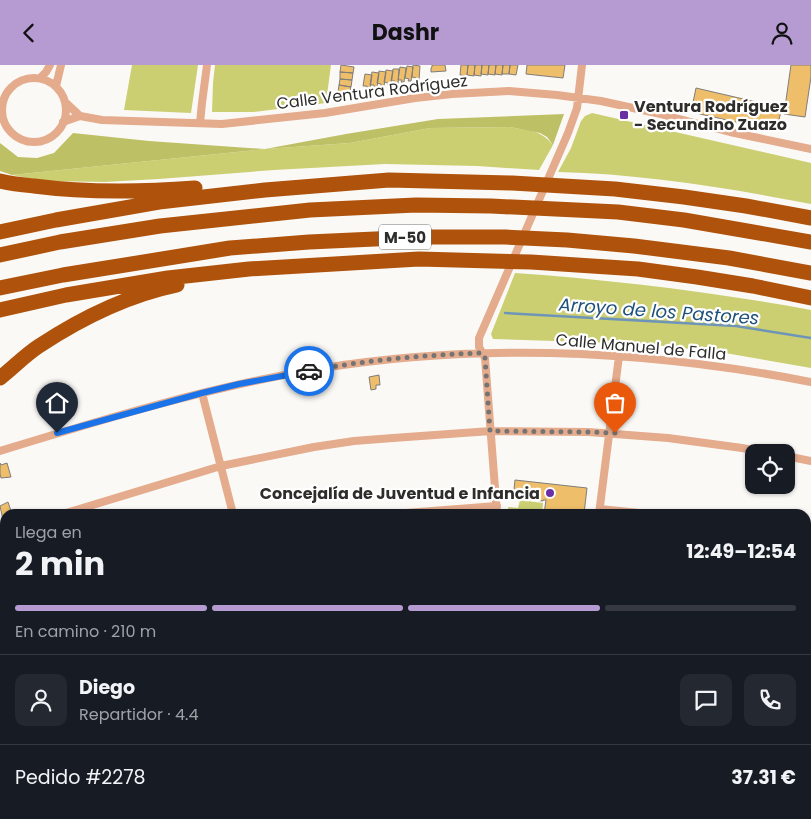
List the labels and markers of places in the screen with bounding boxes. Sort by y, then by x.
place label: Ventura Rodríguez - Secundino Zuazo [634,95,788,136]
marker: Ventura Rodríguez - Secundino Zuazo [618,109,630,121]
pin [36,382,78,433]
pin [594,382,636,433]
place label: Concejalía de Juventud e Infancia [260,482,540,505]
marker: Concejalía de Juventud e Infancia [544,487,556,499]

